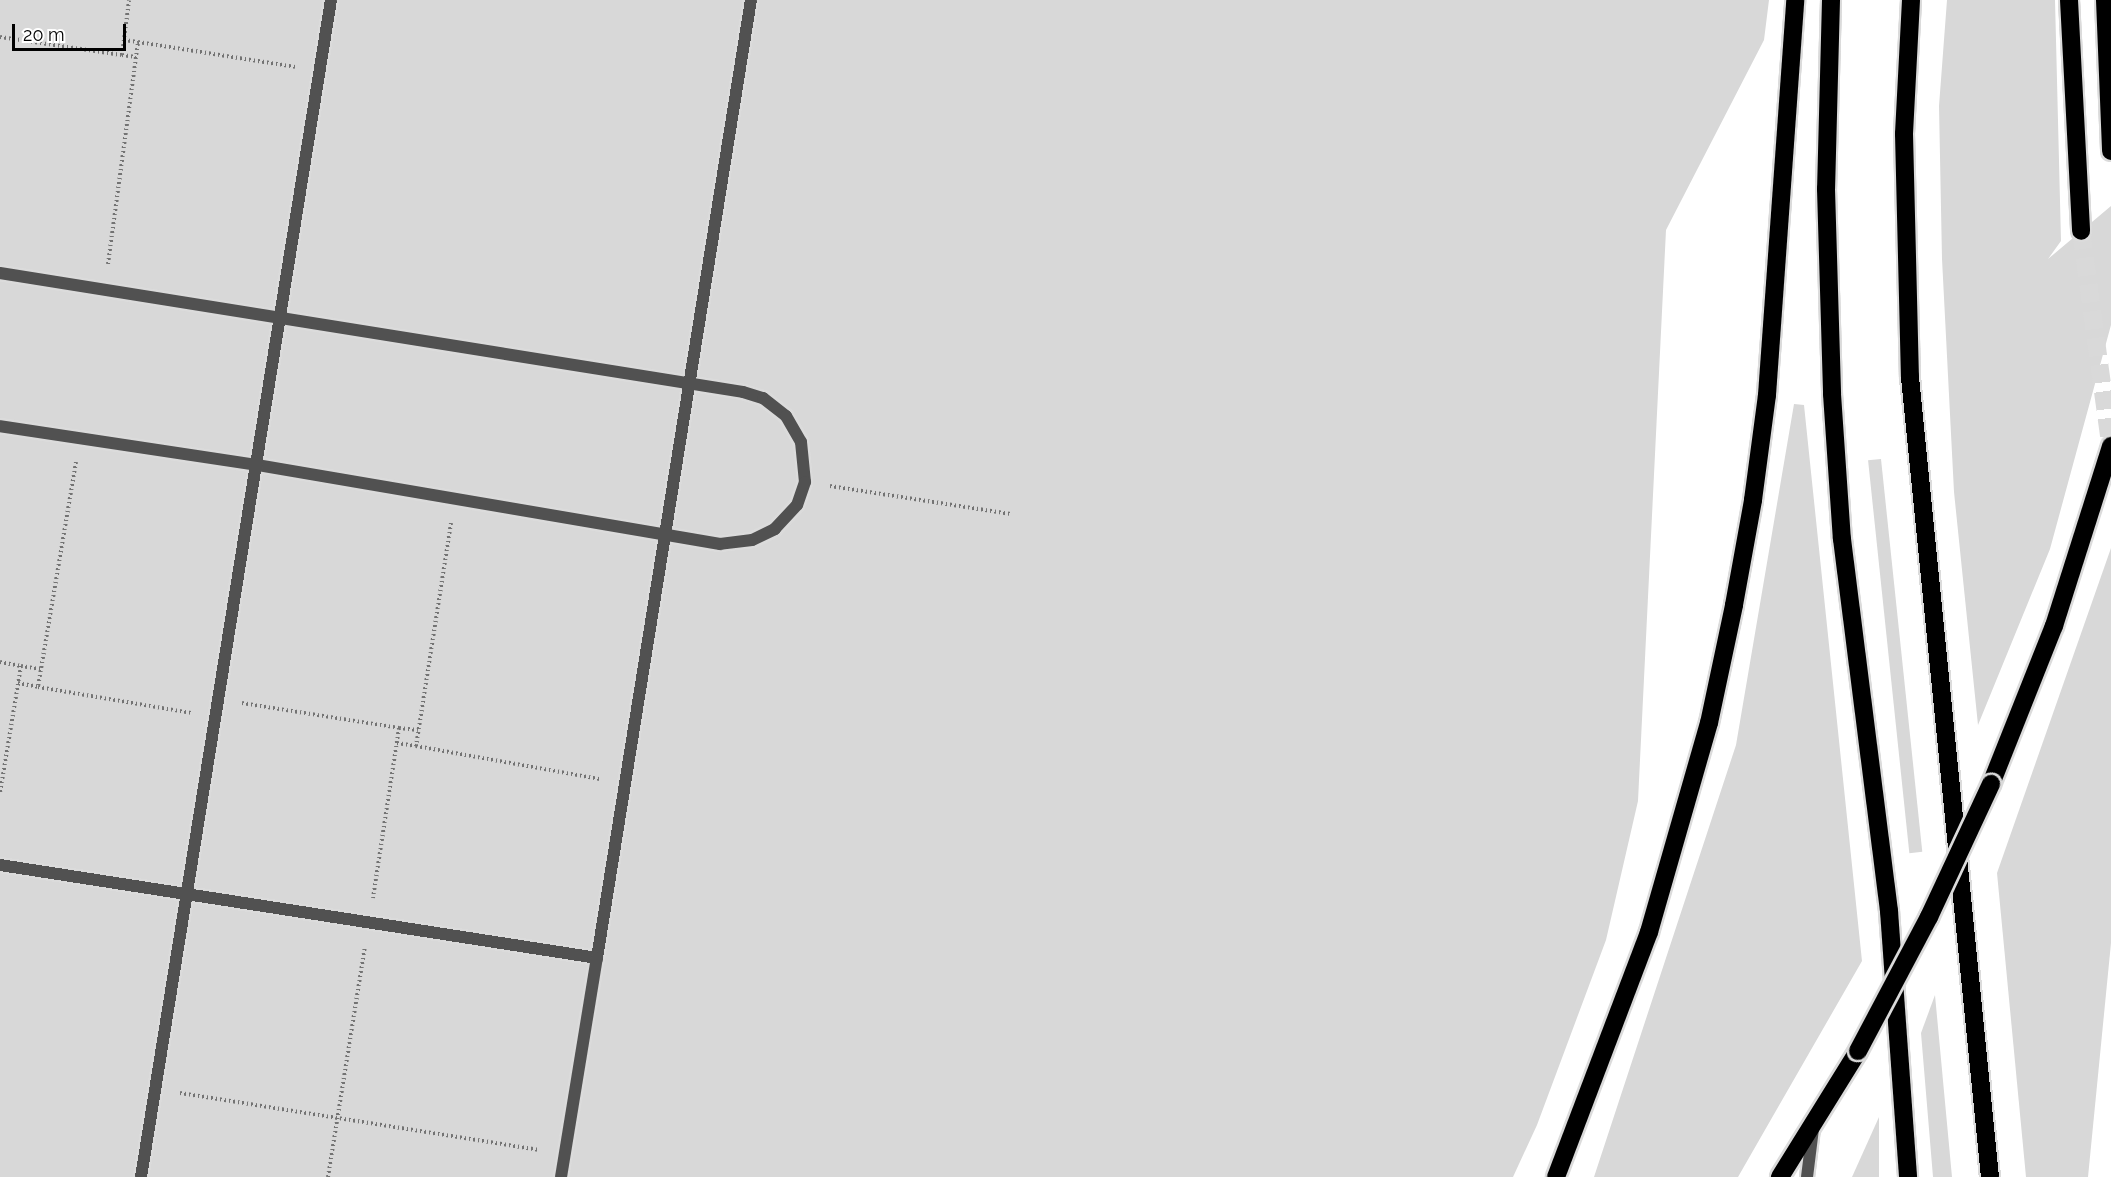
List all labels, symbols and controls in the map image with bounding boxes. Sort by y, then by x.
scale bar [15,12,129,50]
text: 20 m [23,24,65,45]

